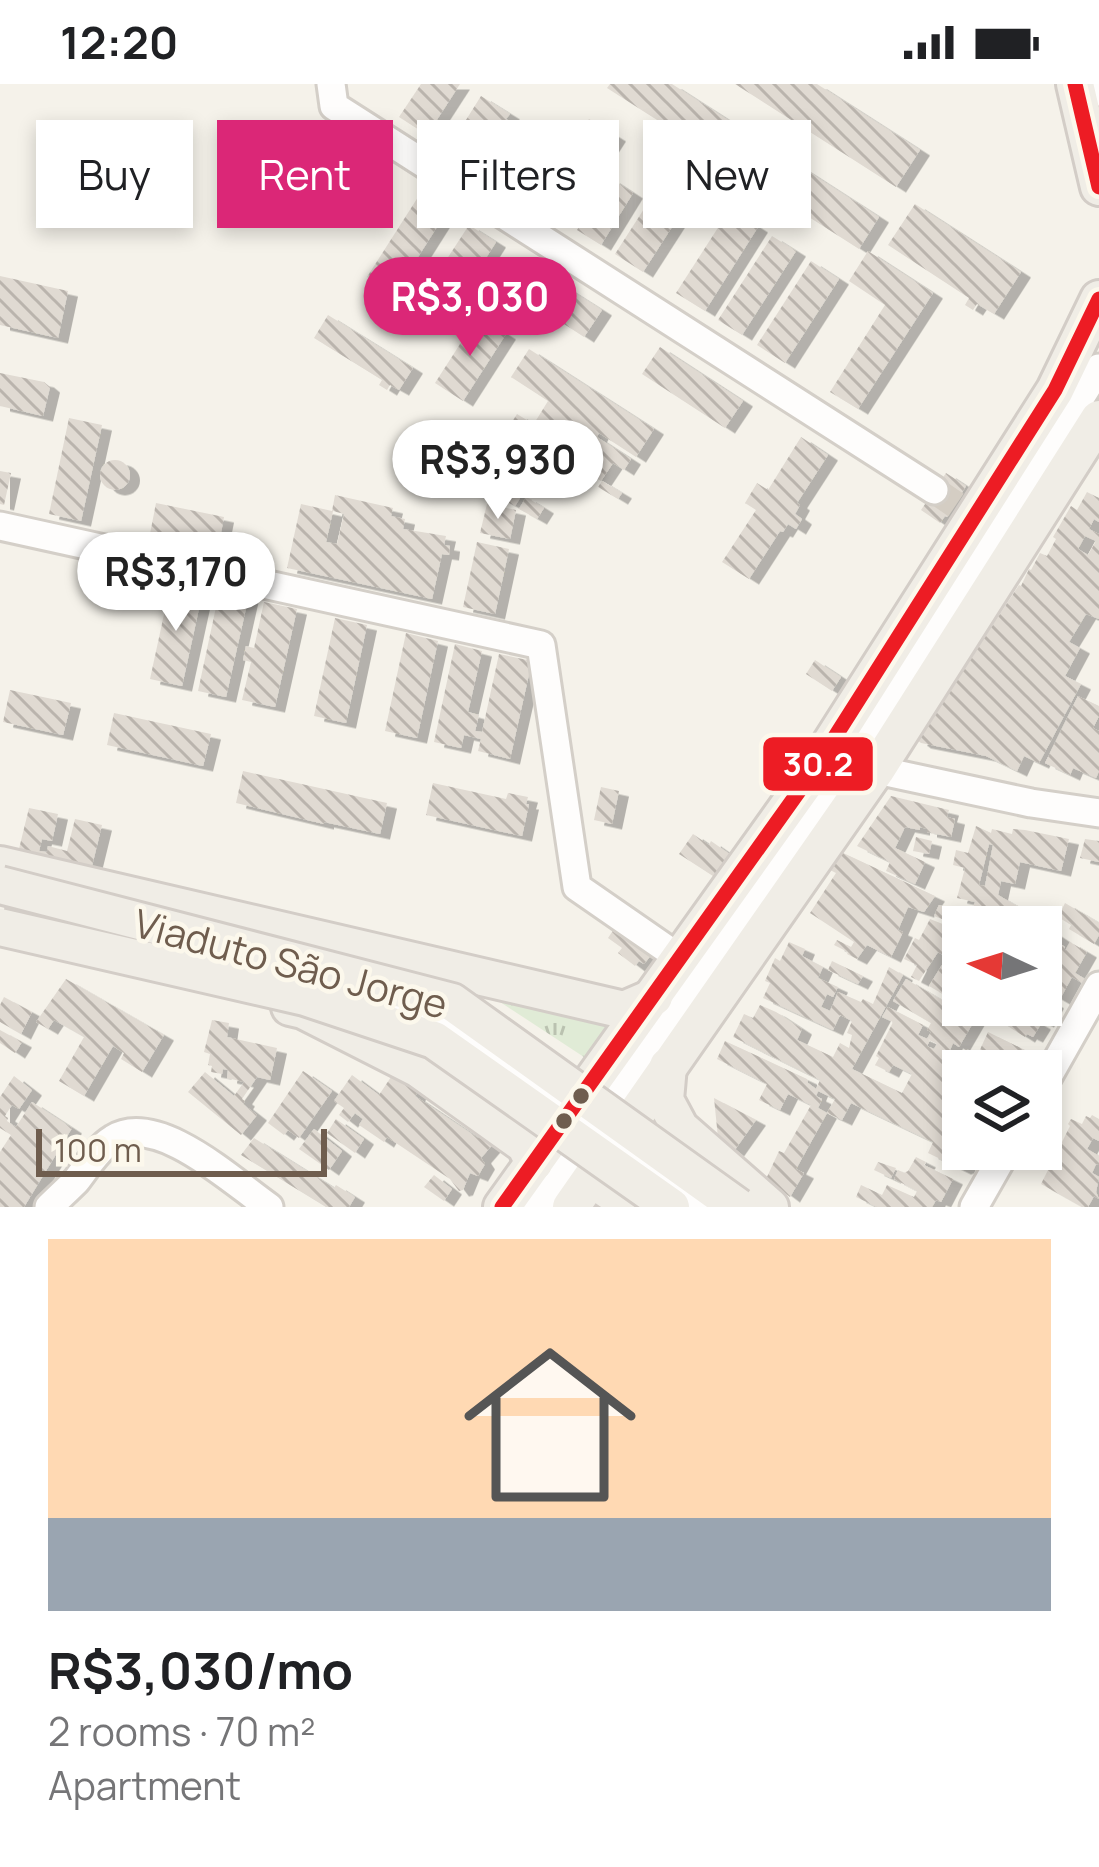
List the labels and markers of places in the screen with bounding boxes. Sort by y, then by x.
pin: R$3,030 [359,257,581,359]
pin: R$3,930 [387,420,609,522]
pin: R$3,170 [65,532,287,634]
unlabelled marker [570,1085,592,1107]
unlabelled marker [553,1110,575,1132]

